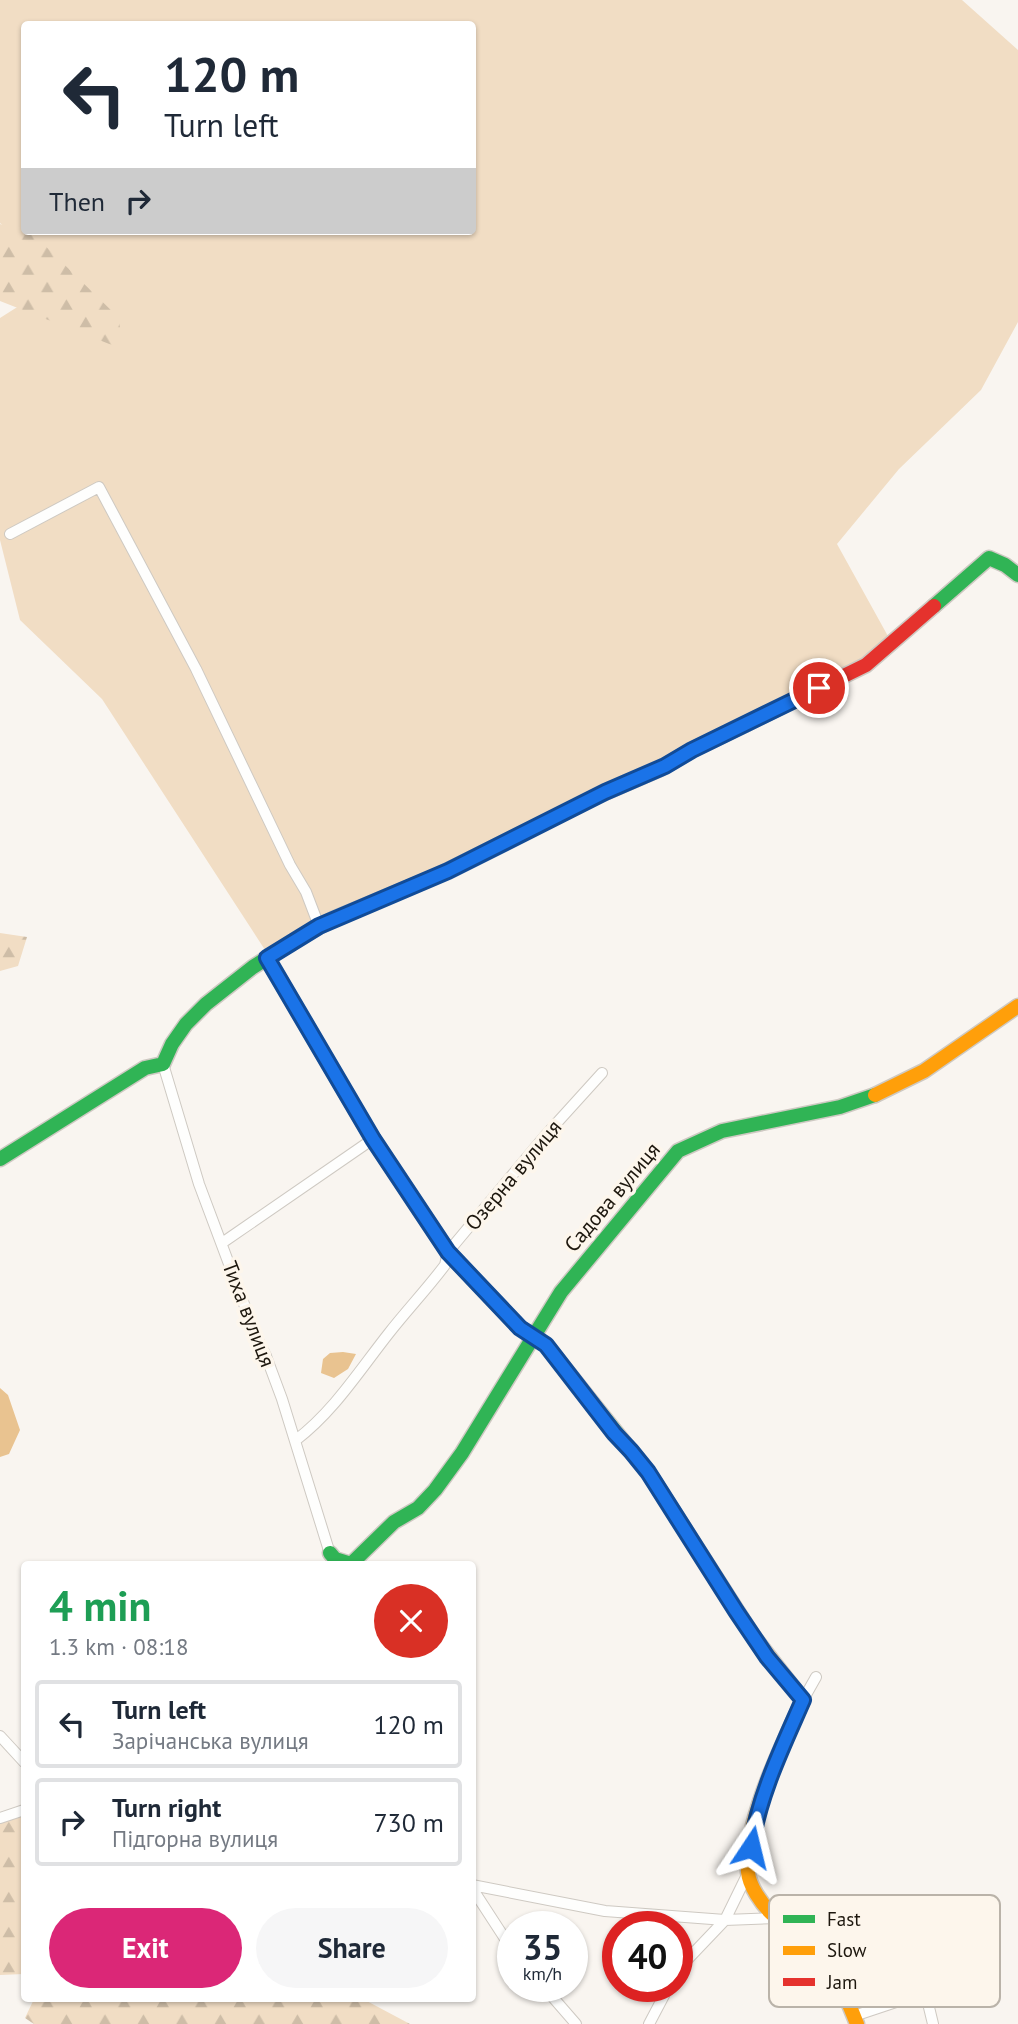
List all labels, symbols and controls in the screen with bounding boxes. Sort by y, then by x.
text: 120 m [164,42,299,106]
icon: left [49,49,140,140]
text: Turn left [164,104,279,146]
icon: right [119,182,157,220]
text: Then [49,185,105,218]
pin [789,658,849,718]
icon: arrive [800,669,838,707]
street label: Озерна вулиця [459,1114,567,1236]
street label: Садова вулиця [558,1137,666,1257]
street label: Тиха вулиця [216,1257,282,1371]
text: 4 min [49,1578,151,1633]
button: close [374,1584,448,1658]
text: 1.3 km · 08:18 [49,1632,188,1661]
text: Turn left [112,1693,206,1726]
icon: left [53,1705,91,1743]
text: 120 m [373,1708,444,1741]
text: Зарічанська вулиця [112,1726,309,1755]
text: Turn right [112,1791,221,1824]
icon: right [53,1803,91,1841]
text: 730 m [373,1806,444,1839]
position arrow [714,1810,788,1884]
text: Підгорна вулиця [112,1824,278,1853]
legend [769,1895,1000,2007]
text: Fast [827,1907,861,1931]
button: Exit [49,1908,242,1988]
button: Share [256,1908,448,1988]
speed limit sign: 40 [602,1911,693,2002]
text: 35 [523,1924,562,1970]
text: Slow [827,1938,867,1962]
text: km/h [523,1962,562,1985]
text: Jam [826,1970,857,1994]

